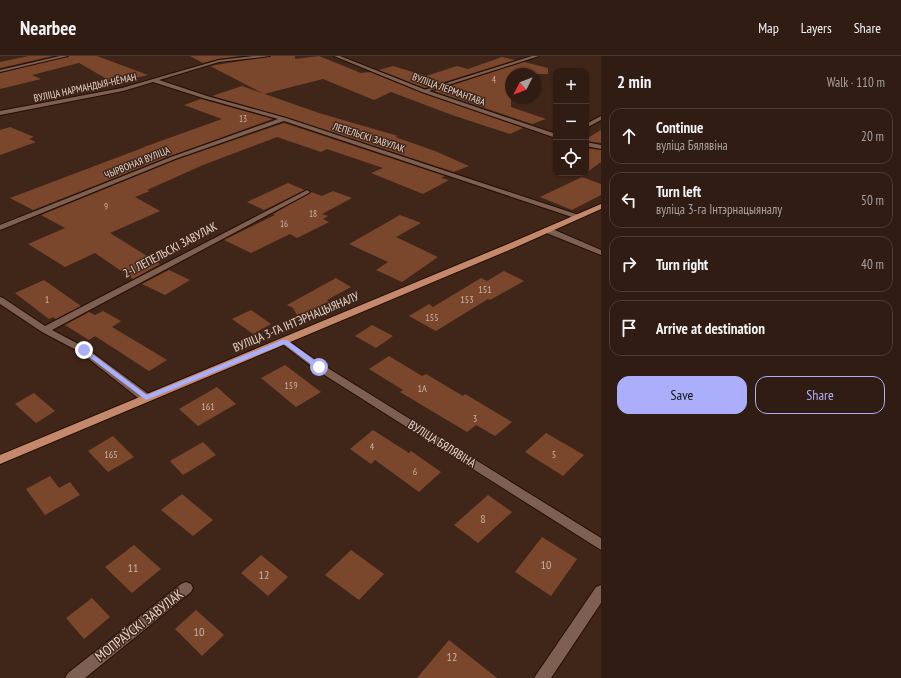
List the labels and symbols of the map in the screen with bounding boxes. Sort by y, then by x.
north arrow [505,68,541,104]
street label: ВУЛІЦА НАРМАНДЫЯ-НЁМАН [32,70,138,105]
street label: ВУЛІЦА ЛЕРМАНТАВА [410,70,487,109]
house number: 4 [492,74,496,85]
house number: 13 [239,113,247,124]
street label: ЛЕПЕЛЬСКІ ЗАВУЛАК [330,119,407,155]
street label: ЧЫРВОНАЯ ВУЛІЦА [103,143,172,181]
house number: 9 [104,201,108,212]
house number: 18 [309,208,317,219]
street label: 2-І ЛЕПЕЛЬСКІ ЗАВУЛАК [120,218,219,281]
house number: 16 [280,218,288,229]
house number: 151 [478,283,492,296]
street label: ВУЛІЦА 3-ГА ІНТЭРНАЦЫЯНАЛУ [231,288,362,355]
house number: 1 [45,293,49,306]
house number: 153 [460,293,474,306]
house number: 155 [425,311,439,324]
route end [75,341,93,359]
route start [310,358,328,376]
house number: 159 [284,379,298,392]
house number: 1А [417,382,427,395]
house number: 161 [201,400,215,413]
house number: 3 [473,412,477,425]
street label: ВУЛІЦА БЯЛЯВІНА [406,417,479,471]
house number: 4 [370,440,375,453]
house number: 165 [104,448,118,461]
house number: 5 [552,448,556,461]
house number: 6 [413,465,418,478]
house number: 8 [480,511,486,526]
house number: 10 [541,557,551,572]
house number: 11 [128,560,138,575]
house number: 12 [259,567,269,582]
street label: МОПРАЎСКІ ЗАВУЛАК [91,585,187,665]
house number: 10 [194,624,204,639]
house number: 12 [447,649,457,664]

